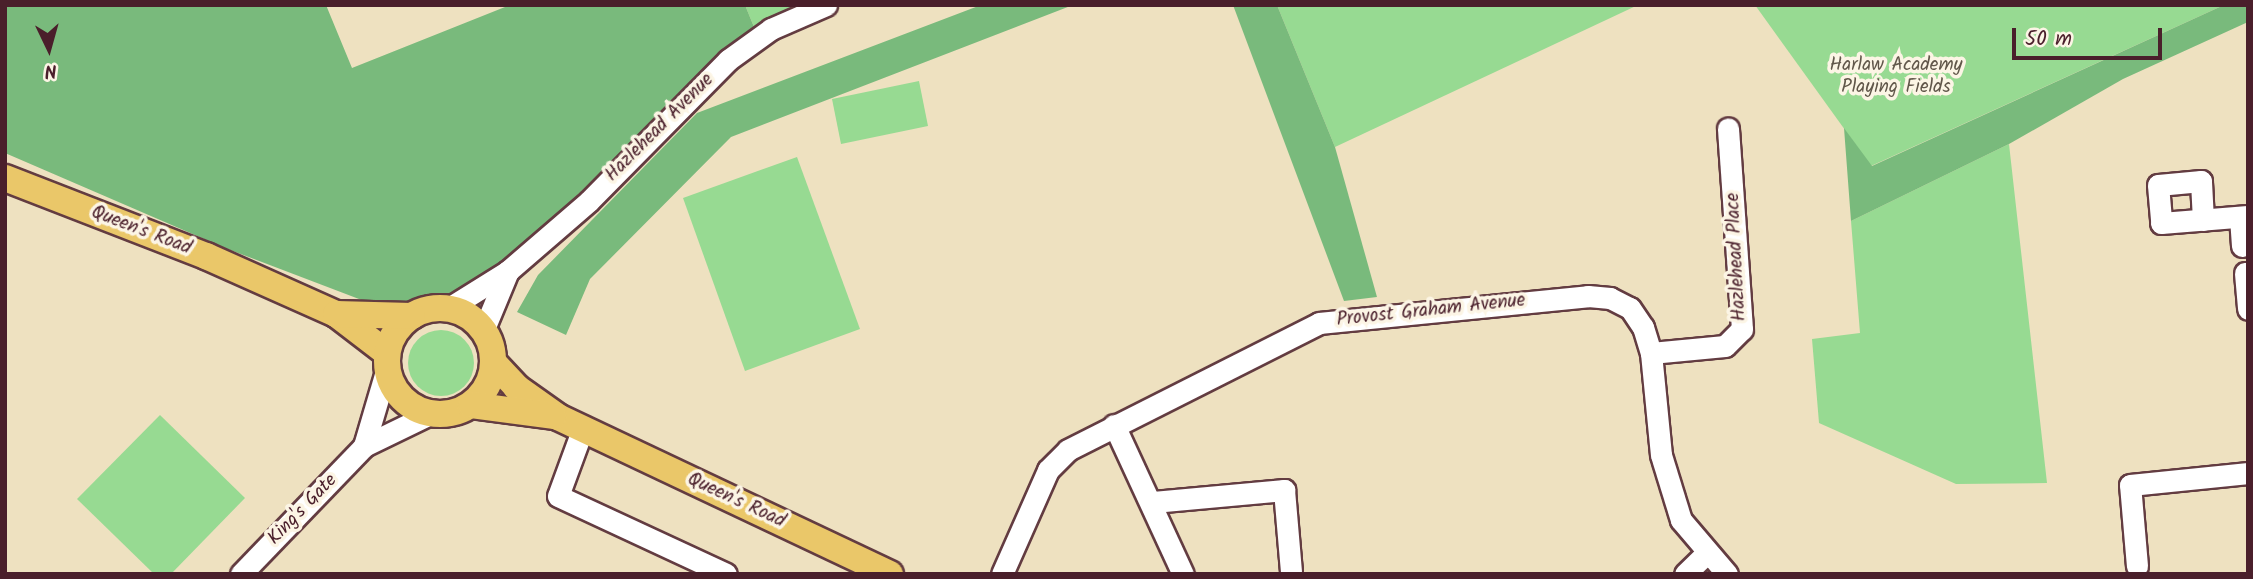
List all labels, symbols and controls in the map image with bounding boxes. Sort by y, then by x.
north arrow [14,14,84,84]
scale bar [2015,14,2166,58]
text: 50 m [2025,23,2072,56]
text: N [44,54,58,85]
park label: Harlaw Academy Playing Fields [1830,55,1962,99]
street label: Hazlehead Avenue [601,69,719,187]
street label: Hazlehead Place [1722,192,1752,322]
street label: Queen's Road [88,202,194,260]
street label: Provost Graham Avenue [1336,290,1526,332]
street label: Queen's Road [684,468,788,534]
street label: King's Gate [264,470,342,550]

